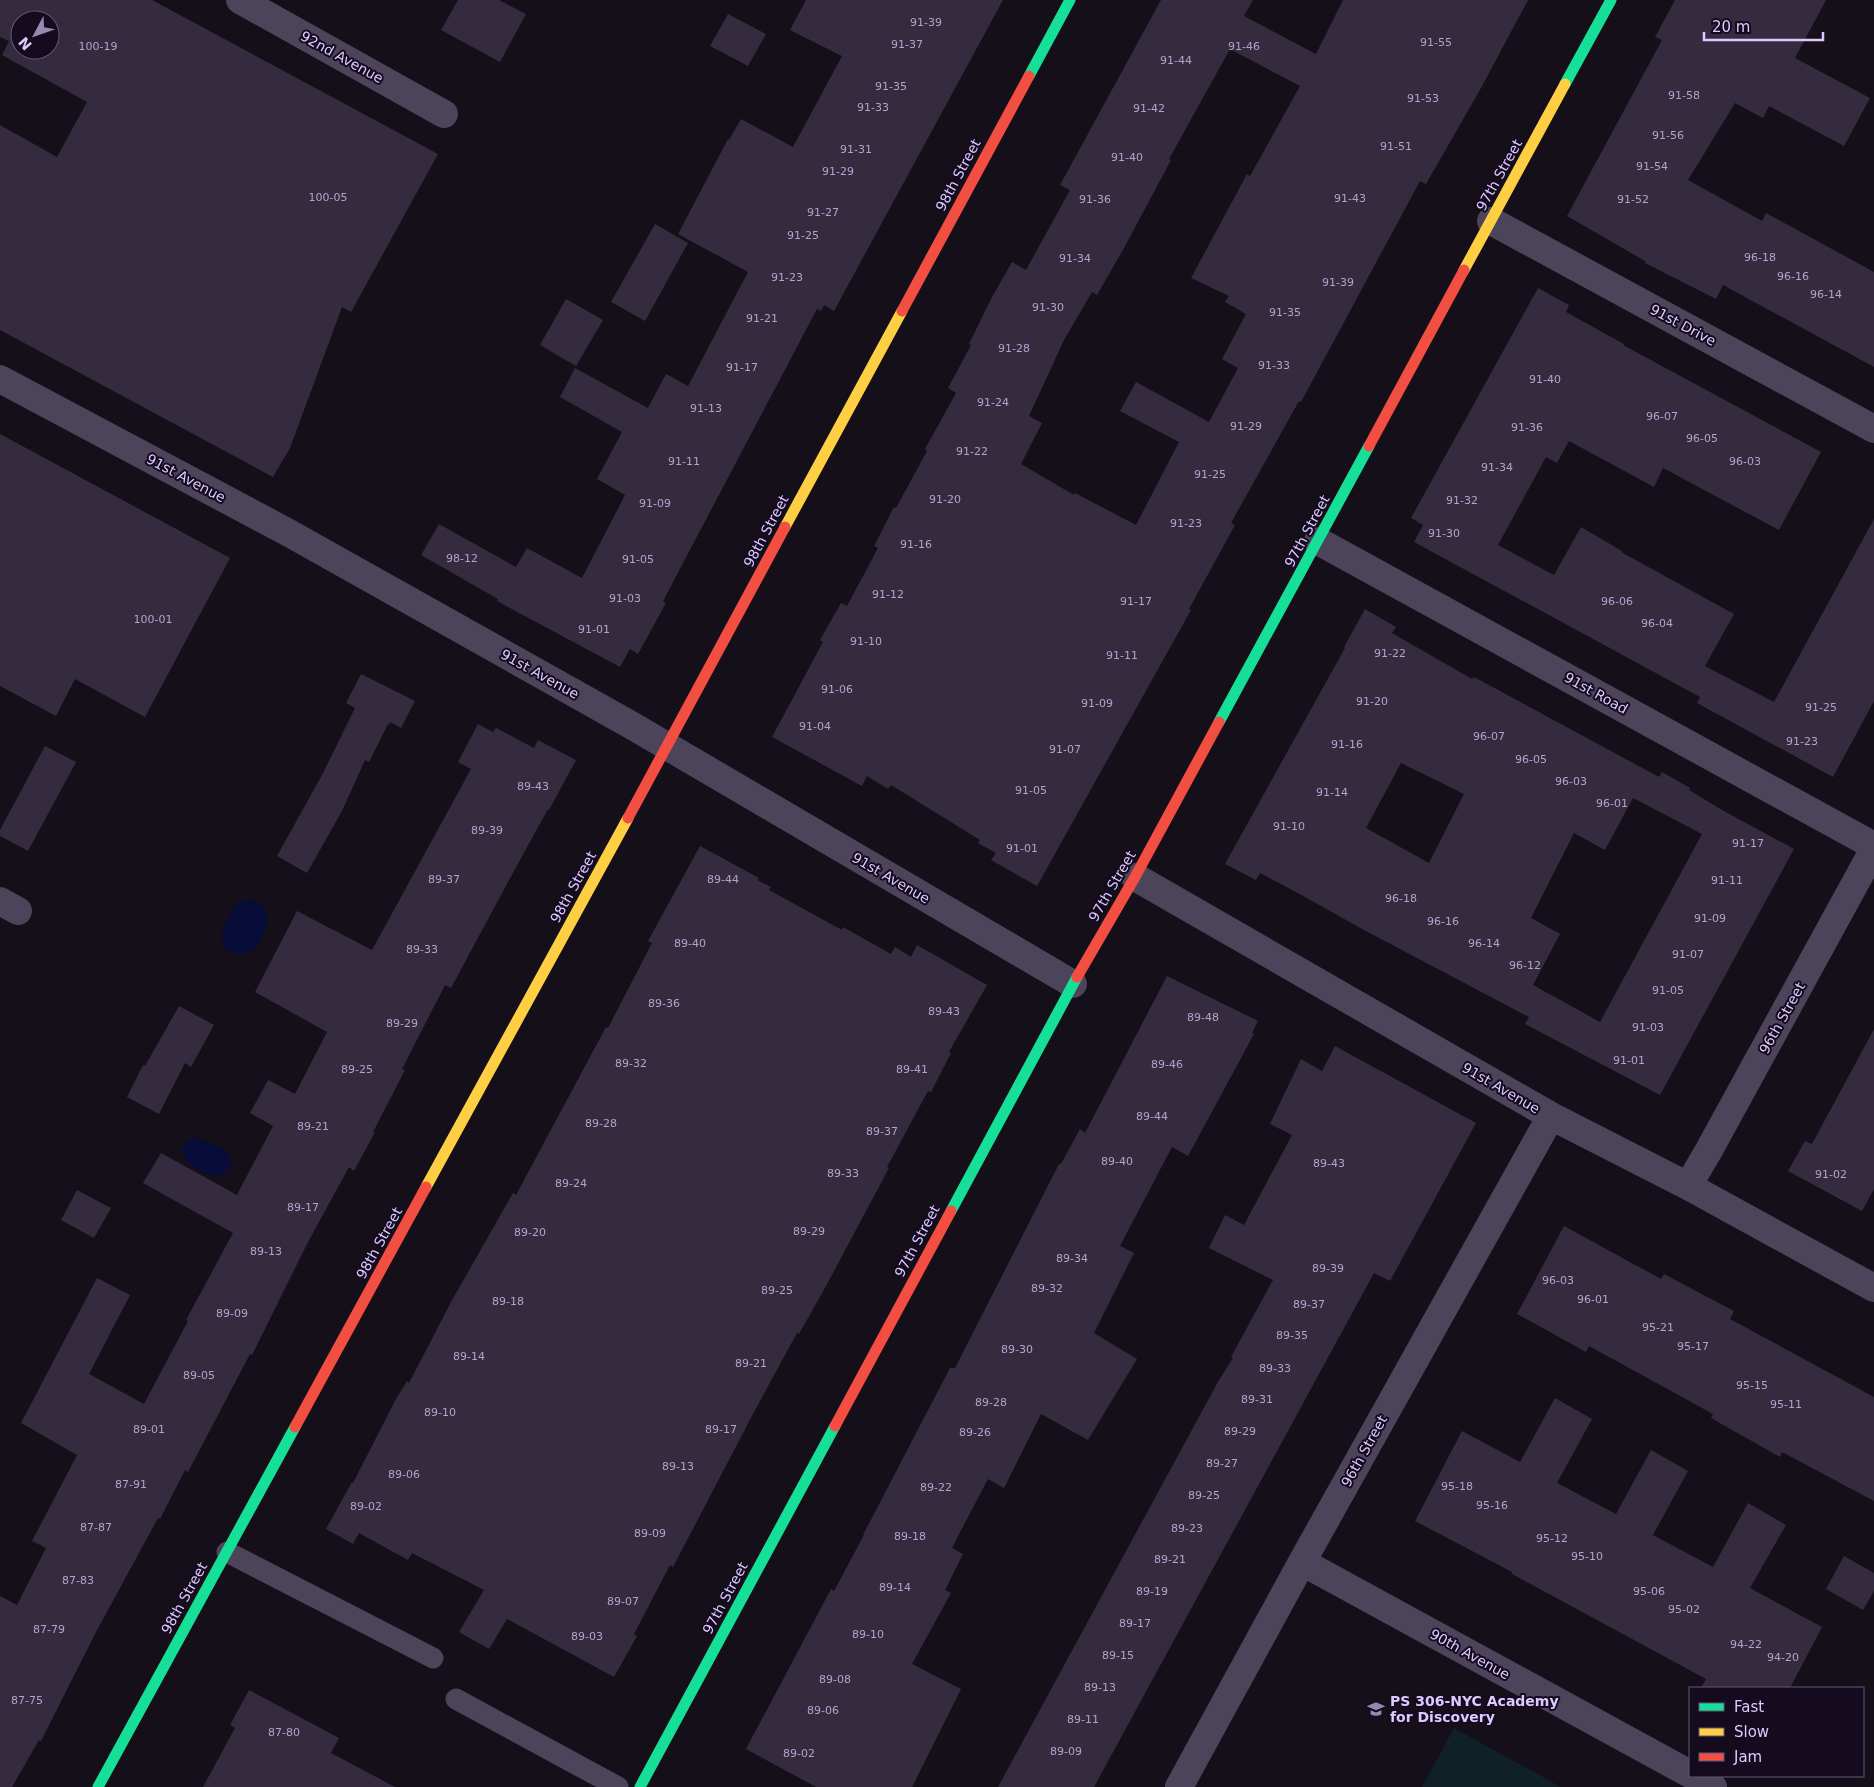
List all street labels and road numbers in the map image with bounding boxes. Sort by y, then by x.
street label: 92nd Avenue [298,28,386,86]
street label: 98th Street [932,136,984,214]
street label: 97th Street [1473,136,1525,214]
street label: 91st Drive [1647,301,1719,349]
street label: 91st Avenue [144,450,228,506]
street label: 98th Street [740,492,792,570]
street label: 97th Street [1281,492,1333,570]
street label: 91st Avenue [498,646,582,702]
street label: 91st Road [1561,669,1631,717]
street label: 97th Street [1085,847,1139,924]
street label: 98th Street [547,848,599,926]
street label: 91st Avenue [849,849,933,907]
street label: 96th Street [1756,979,1808,1057]
street label: 91st Avenue [1459,1059,1543,1117]
street label: 97th Street [891,1202,943,1280]
street label: 98th Street [353,1204,405,1282]
street label: 96th Street [1338,1412,1390,1490]
street label: 98th Street [158,1559,210,1637]
street label: 97th Street [699,1559,751,1637]
street label: 90th Avenue [1427,1626,1513,1682]

